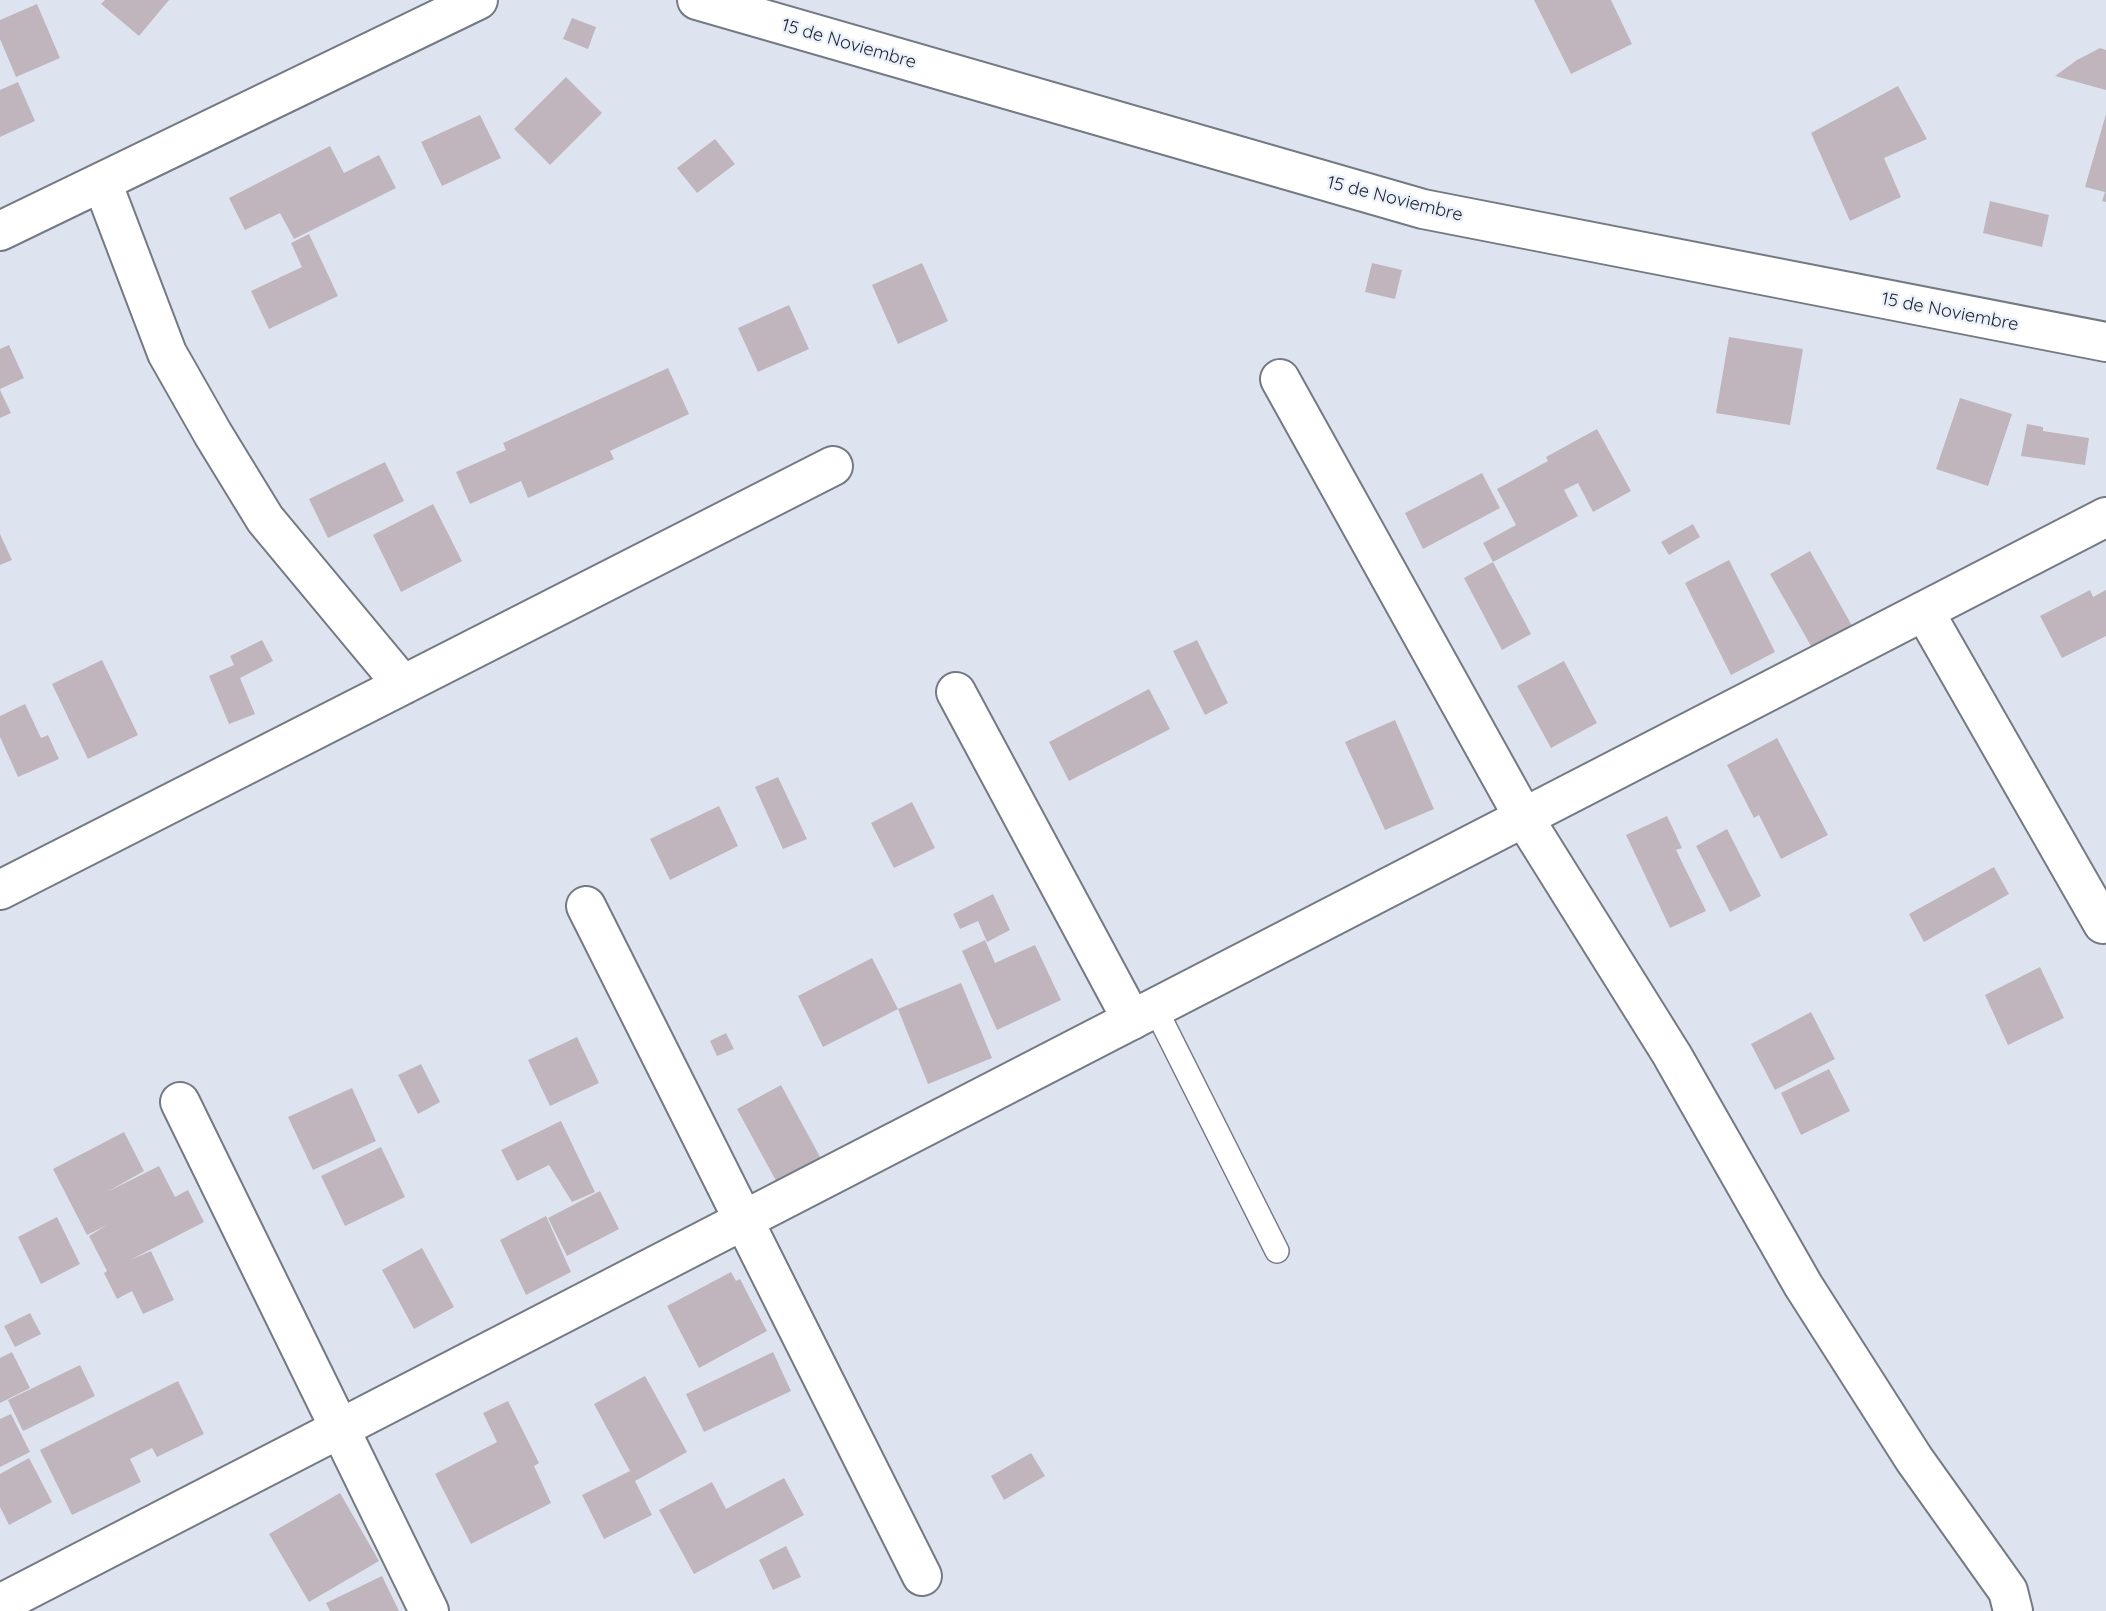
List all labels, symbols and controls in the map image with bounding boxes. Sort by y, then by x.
street label: 15 de Noviembre [779,14,919,74]
street label: 15 de Noviembre [1325,172,1465,226]
street label: 15 de Noviembre [1880,288,2020,336]

